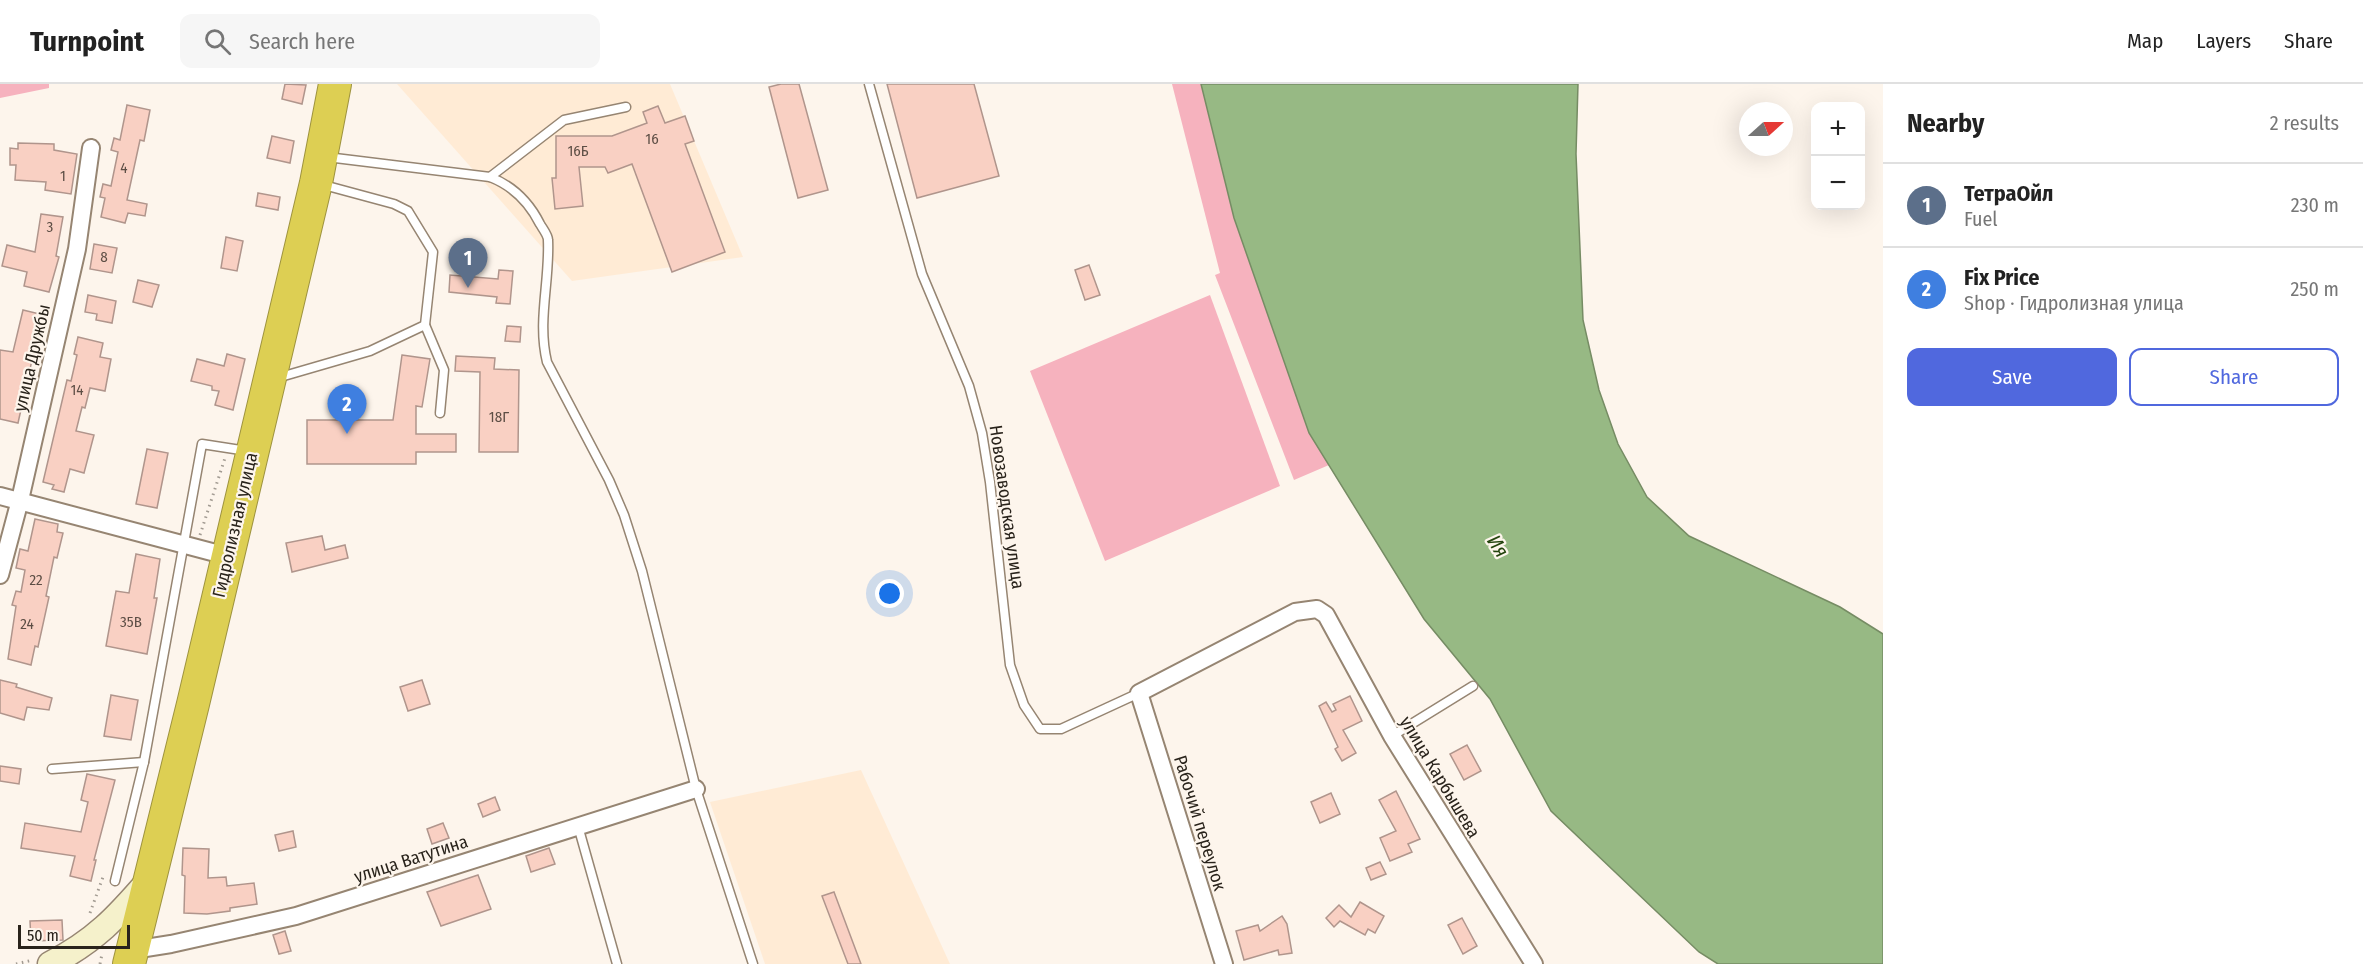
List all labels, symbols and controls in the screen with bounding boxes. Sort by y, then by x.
search box [180,14,600,68]
text: Turnpoint [30,25,144,58]
icon: search [201,25,234,58]
text: Search here [249,28,355,55]
text: Map [2127,28,2163,54]
text: Layers [2196,28,2251,54]
text: Share [2284,28,2333,54]
north arrow [1739,102,1793,156]
map controls [1811,102,1865,210]
button: + [1811,102,1865,156]
text: Nearby [1907,108,1984,139]
text: 2 results [2270,111,2339,135]
house number: 16 [645,130,659,148]
house number: 16Б [567,142,589,160]
button: − [1811,156,1865,210]
house number: 4 [120,159,128,177]
house number: 1 [60,167,66,185]
text: ТетраОйл [1964,180,2053,207]
text: 1 [1922,193,1931,217]
text: 230 m [2291,193,2339,217]
text: Fuel [1964,207,1998,231]
house number: 3 [47,218,54,236]
pin: 1 [448,238,488,288]
house number: 8 [100,248,108,266]
text: Fix Price [1964,264,2039,291]
text: 2 [1922,277,1931,301]
text: 250 m [2291,277,2339,301]
text: Shop · Гидролизная улица [1964,291,2184,315]
street label: улица Дружбы [9,302,55,414]
button: Save [1907,348,2117,406]
button: Share [2129,348,2339,406]
house number: 14 [70,381,84,399]
pin: 2 [328,384,366,434]
house number: 18Г [489,408,509,426]
street label: Новозаводская улица [985,424,1029,591]
street label: Гидролизная улица [208,450,262,600]
water label: Ия [1482,530,1514,562]
house number: 22 [29,571,43,589]
your location [875,579,904,608]
house number: 35В [120,613,142,631]
house number: 24 [20,615,34,633]
street label: улица Карбышева [1395,712,1485,842]
street label: Рабочий переулок [1169,753,1231,894]
street label: улица Ватутина [351,830,471,888]
scale bar [18,922,130,950]
text: 50 m [27,926,59,945]

